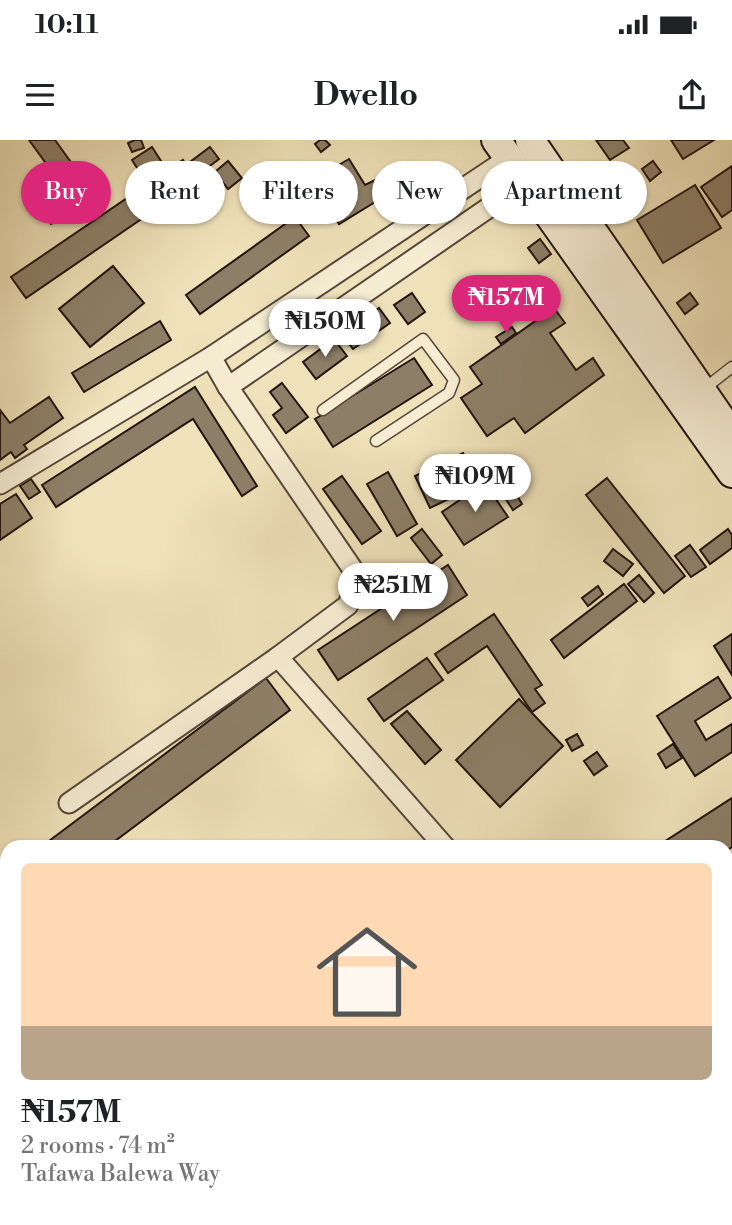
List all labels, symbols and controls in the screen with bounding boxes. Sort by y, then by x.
text: 10:11 [35,9,98,41]
text: Dwello [314,75,418,115]
icon: menu [21,76,59,114]
icon: share [673,76,711,114]
chip: Buy [21,161,111,224]
chip: Rent [125,161,225,224]
chip: Filters [239,161,358,224]
chip: New [372,161,467,224]
chip: Apartment [481,161,647,224]
pin: ₦157M [457,276,555,335]
text: ₦157M [468,284,544,312]
pin: ₦150M [276,300,374,359]
text: ₦150M [285,308,365,336]
pin: ₦109M [426,454,524,514]
text: ₦109M [435,463,515,491]
pin: ₦251M [344,564,442,623]
text: ₦251M [354,572,432,600]
icon: home [304,909,430,1035]
text: ₦157M [21,1094,121,1132]
text: 2 rooms · 74 m² [21,1132,175,1160]
text: Tafawa Balewa Way [21,1160,220,1188]

